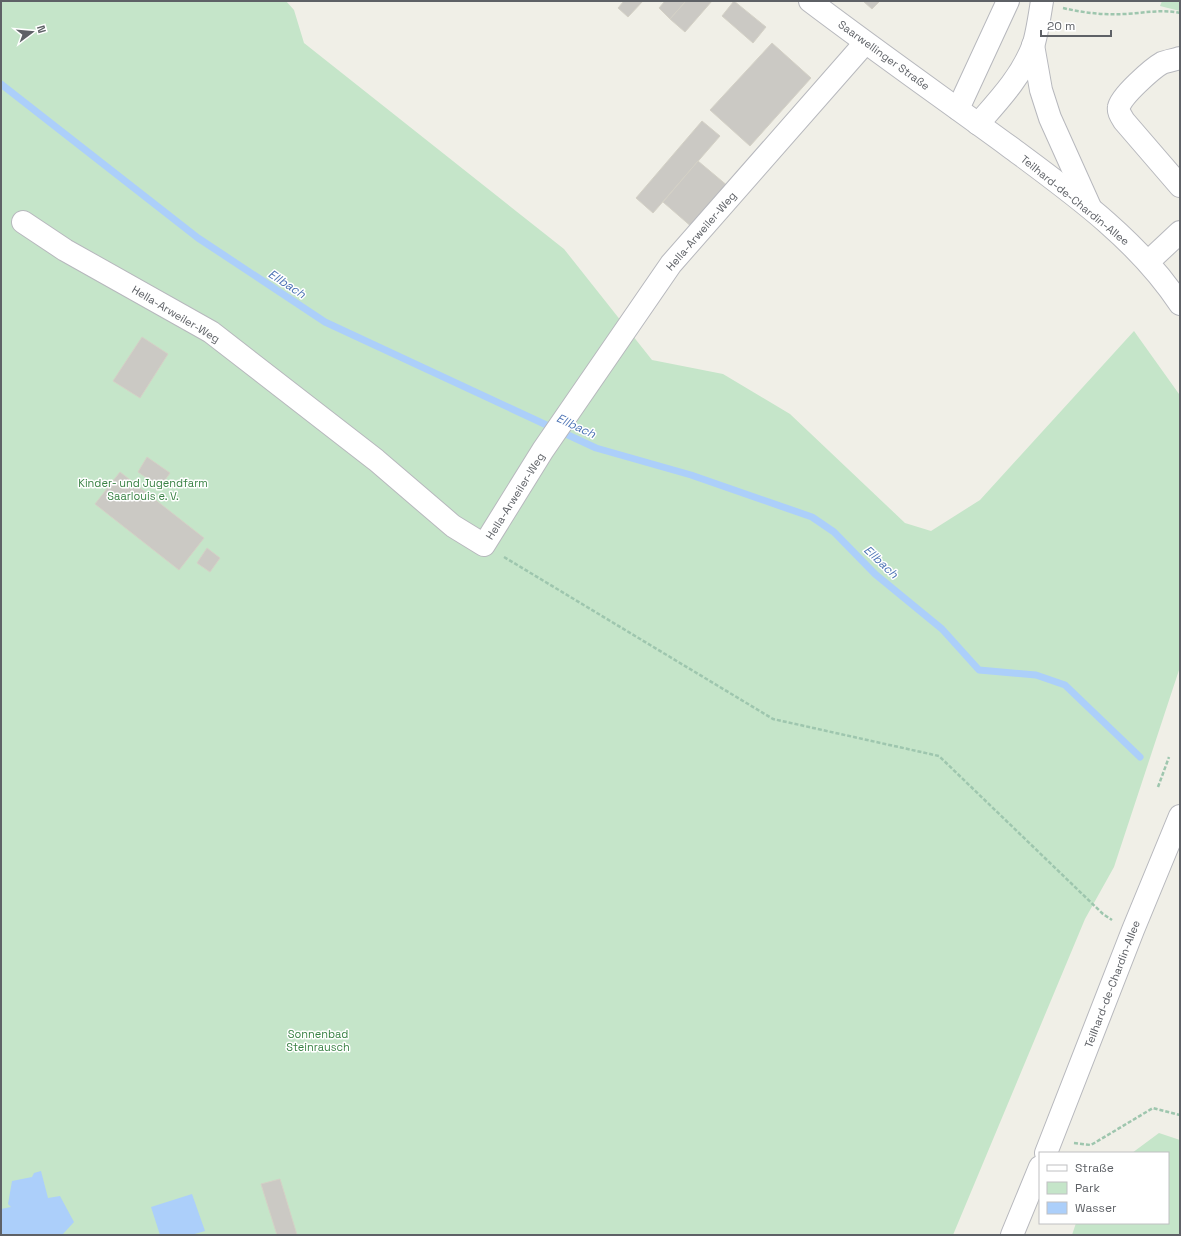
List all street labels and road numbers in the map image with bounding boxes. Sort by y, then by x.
street label: Saarwellinger Straße [836,17,932,93]
street label: Teilhard-de-Chardin-Allee [1018,152,1132,248]
street label: Hella-Arweiler-Weg [663,189,739,273]
street label: Hella-Arweiler-Weg [129,282,223,346]
street label: Hella-Arweiler-Weg [483,450,547,542]
street label: Teilhard-de-Chardin-Allee [1081,918,1143,1050]

